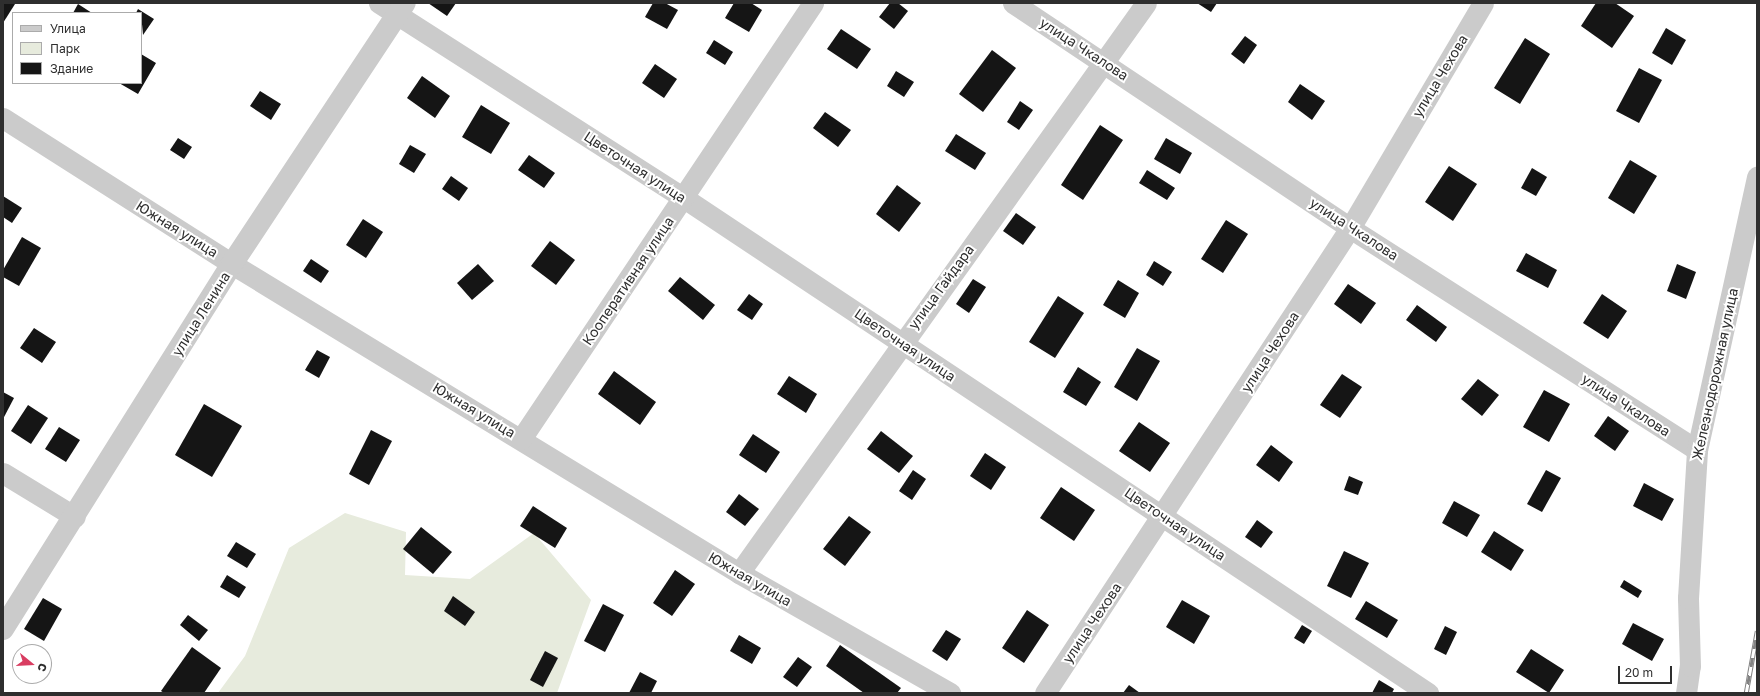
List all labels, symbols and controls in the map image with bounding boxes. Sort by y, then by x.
legend [12,12,142,84]
street label: улица Чкалова [1037,14,1131,84]
text: Улица [50,21,86,36]
street label: улица Чехова [1409,32,1471,120]
text: Парк [50,41,80,56]
text: Здание [50,61,93,76]
street label: Цветочная улица [581,128,689,206]
street label: улица Чкалова [1307,194,1401,264]
street label: Южная улица [133,197,221,261]
street label: Кооперативная улица [579,214,677,348]
street label: улица Гайдара [905,241,977,333]
street label: улица Ленина [168,269,234,359]
street label: Железнодорожная улица [1689,286,1741,462]
street label: Цветочная улица [851,305,959,385]
street label: улица Чехова [1238,308,1302,396]
street label: улица Чкалова [1579,370,1673,440]
street label: Южная улица [430,379,518,441]
street label: Цветочная улица [1121,484,1229,564]
street label: Южная улица [705,548,795,610]
street label: улица Чехова [1059,580,1125,666]
north arrow [12,644,52,684]
scale bar [1620,658,1674,684]
text: С [36,662,50,673]
text: 20 m [1625,665,1653,680]

